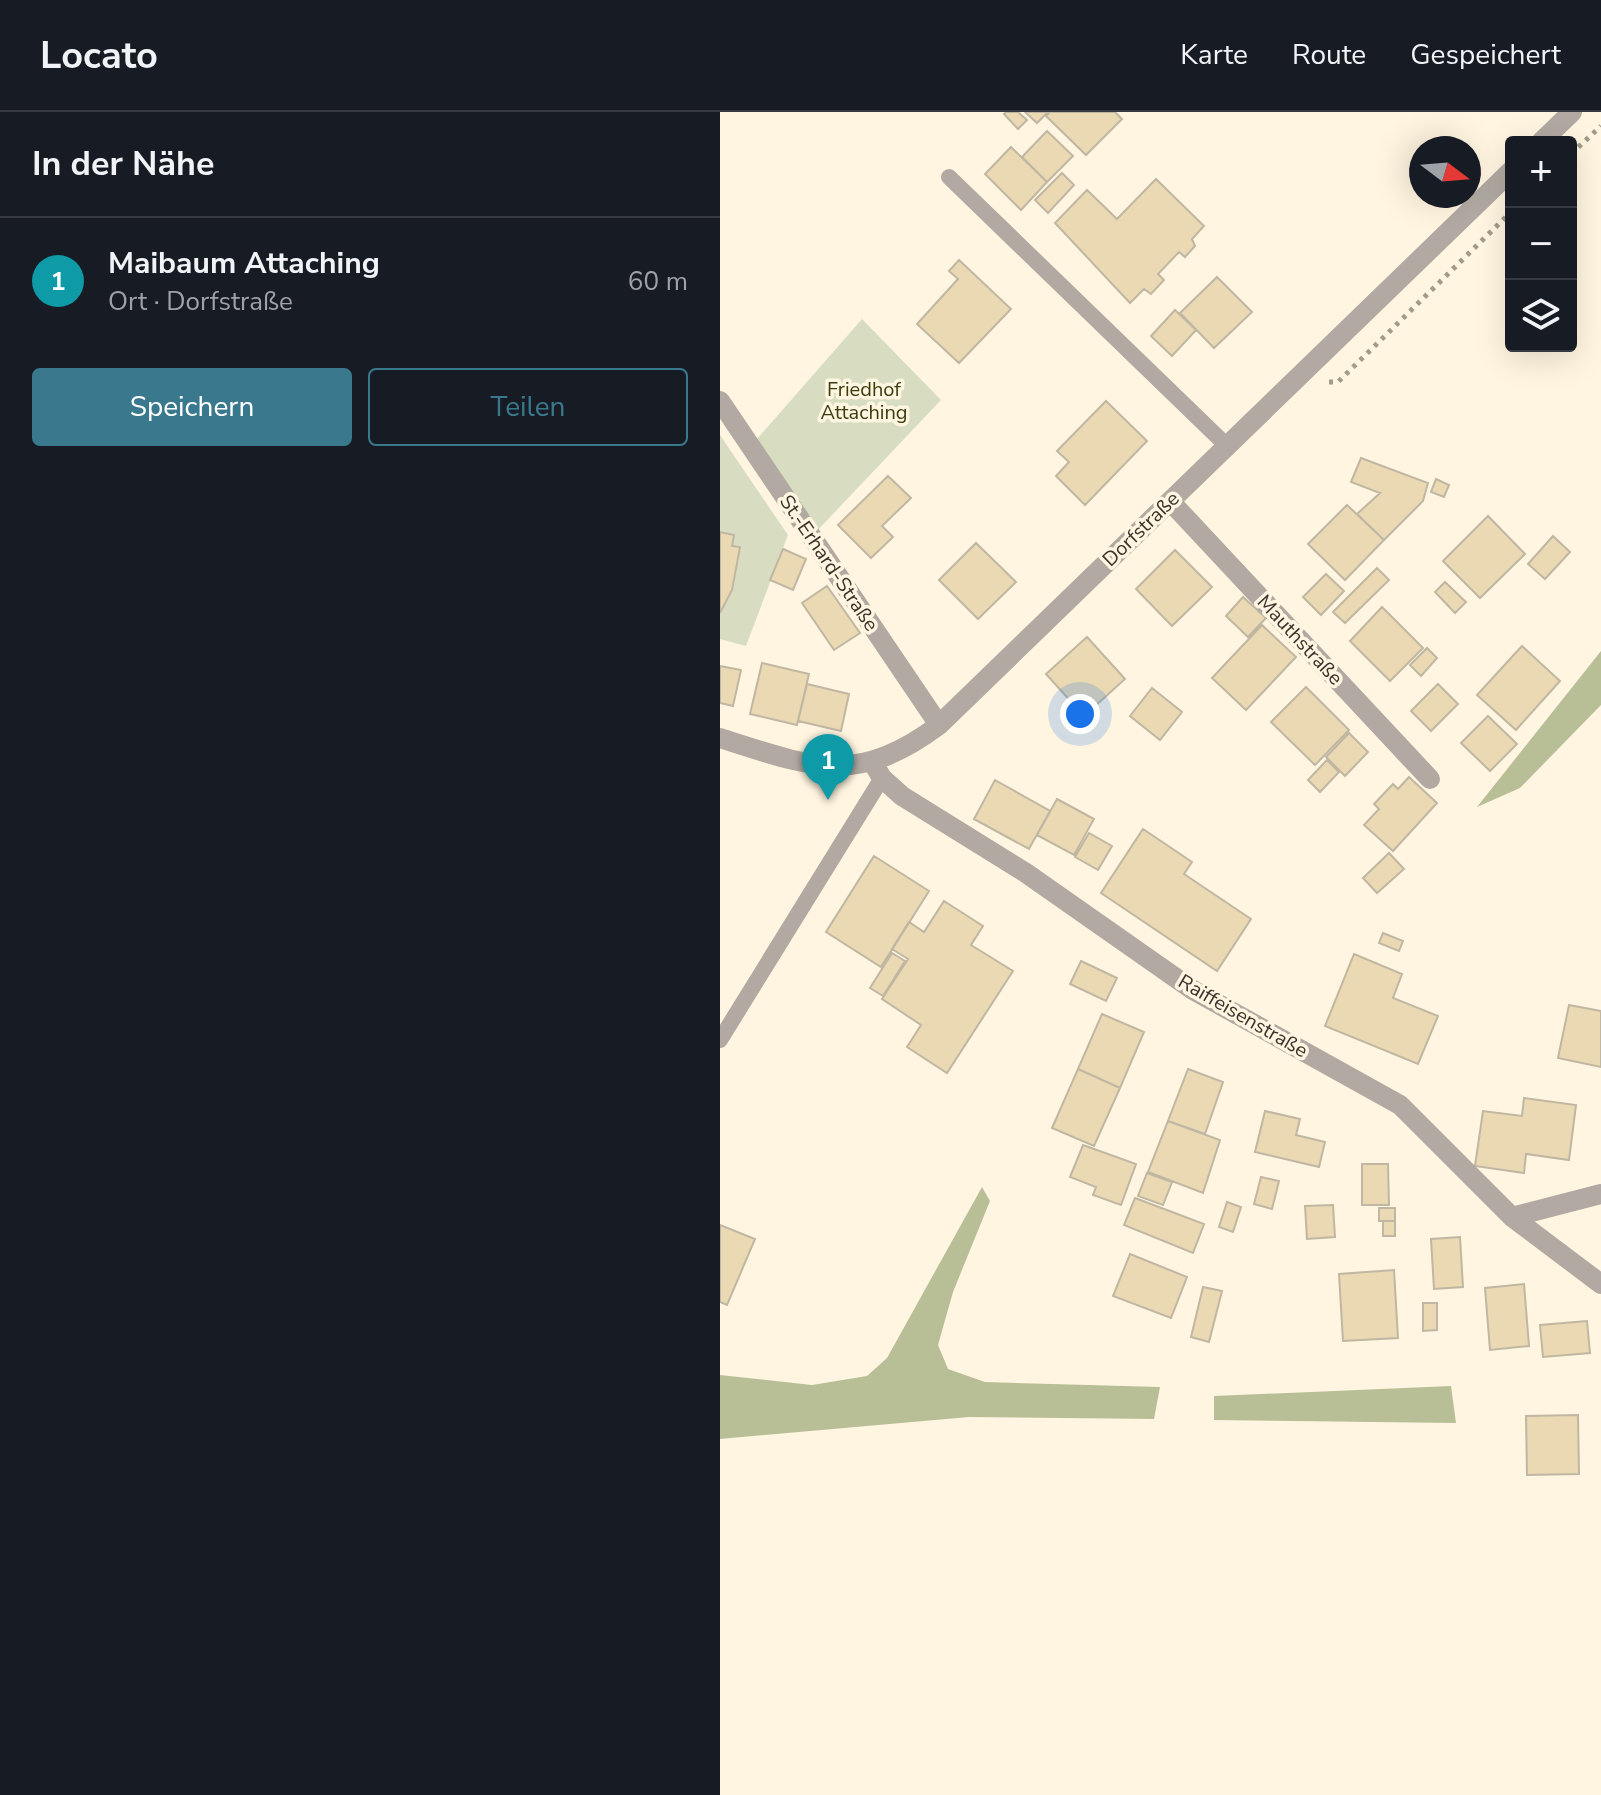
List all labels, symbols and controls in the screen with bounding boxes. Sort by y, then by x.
text: Locato [40,30,158,81]
text: Karte [1180,36,1248,74]
text: Route [1292,36,1366,74]
text: Gespeichert [1410,36,1561,74]
north arrow [1409,136,1481,208]
map controls [1505,136,1577,352]
button: + [1505,136,1577,208]
text: In der Nähe [32,141,214,187]
button: − [1505,208,1577,280]
text: Maibaum Attaching [108,243,380,284]
text: 1 [50,264,66,299]
text: 60 m [628,264,688,299]
button: layers [1505,280,1577,352]
text: Ort · Dorfstraße [108,284,293,319]
button: Speichern [32,368,352,446]
button: Teilen [368,368,688,446]
park label: Friedhof Attaching [820,376,908,426]
street label: Dorfstraße [1097,485,1185,573]
street label: St.-Erhard-Straße [773,489,885,637]
street label: Mauthstraße [1251,589,1349,691]
your location [1060,694,1100,734]
pin: 1 [802,734,854,800]
street label: Raiffeisenstraße [1173,968,1313,1064]

